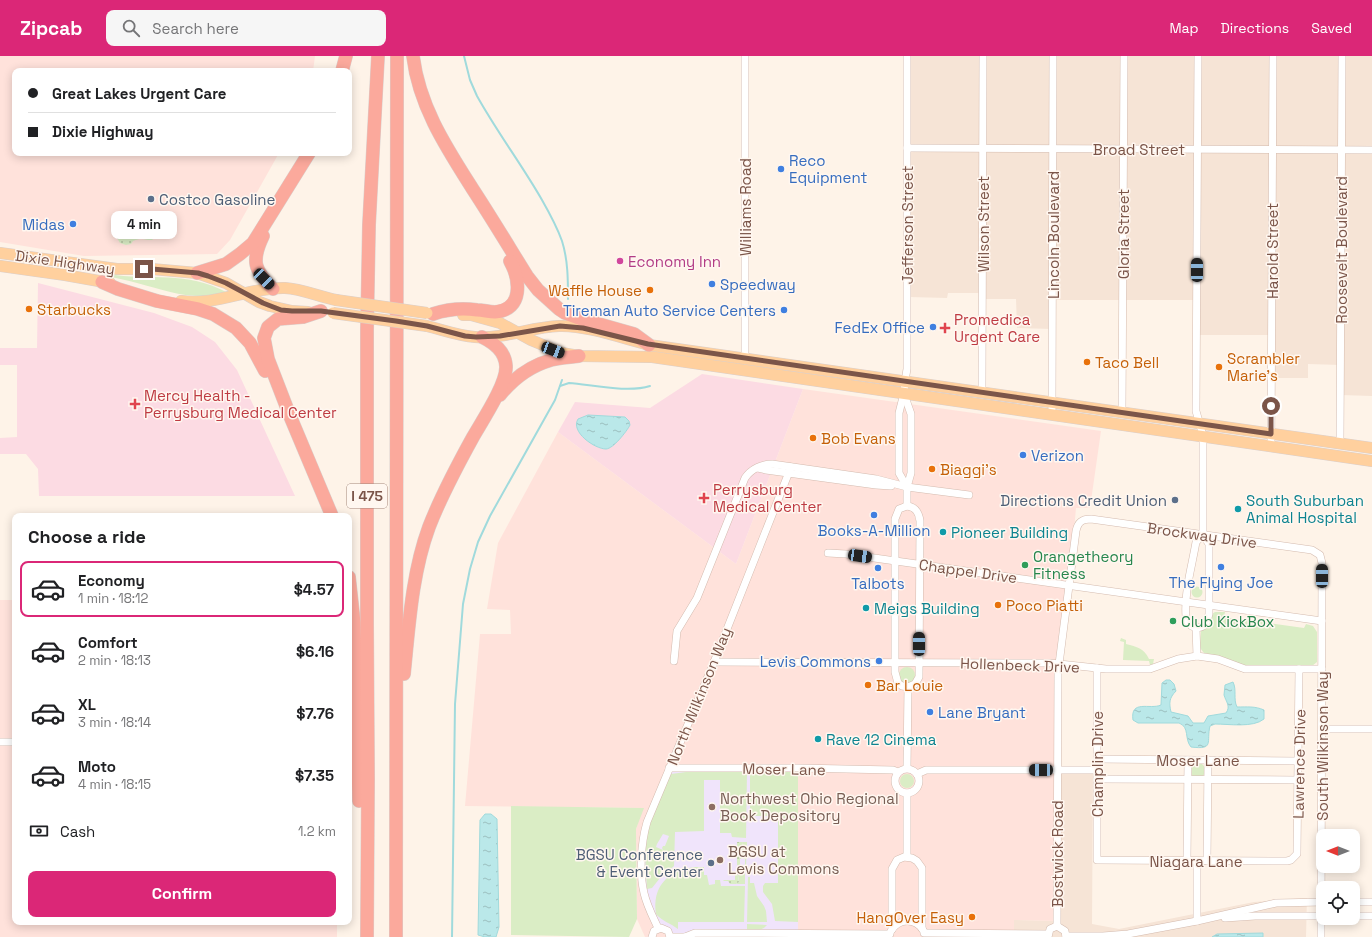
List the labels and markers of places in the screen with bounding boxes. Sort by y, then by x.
place label: Reco Equipment [789,151,867,187]
marker: Reco Equipment [776,164,786,174]
place label: Costco Gasoline [159,190,276,209]
marker: Costco Gasoline [146,194,156,204]
place label: Midas [22,215,65,234]
marker: Midas [68,219,78,229]
place label: Economy Inn [628,252,721,271]
marker: Economy Inn [615,256,625,266]
place label: Speedway [720,275,796,294]
marker: Speedway [707,279,717,289]
place label: Waffle House [548,281,642,300]
marker: Waffle House [645,285,655,295]
place label: Starbucks [37,300,111,319]
place label: Tireman Auto Service Centers [563,301,776,320]
marker: Starbucks [24,304,34,314]
marker: Tireman Auto Service Centers [779,305,789,315]
place label: Promedica Urgent Care [954,310,1040,346]
place label: FedEx Office [835,318,925,337]
marker: FedEx Office [928,322,938,332]
marker: Promedica Urgent Care [939,322,951,334]
place label: Scrambler Marie's [1227,349,1300,385]
place label: Taco Bell [1095,353,1159,372]
marker: Taco Bell [1082,357,1092,367]
marker: Scrambler Marie's [1214,362,1224,372]
place label: Mercy Health - Perrysburg Medical Center [144,386,337,422]
marker: Mercy Health - Perrysburg Medical Center [129,398,141,410]
place label: Bob Evans [821,429,896,448]
marker: Bob Evans [808,433,818,443]
place label: Verizon [1031,446,1084,465]
marker: Verizon [1018,450,1028,460]
place label: Biaggi's [940,460,997,479]
marker: Biaggi's [927,464,937,474]
place label: Perrysburg Medical Center [713,480,822,516]
place label: Directions Credit Union [1000,491,1167,510]
place label: South Suburban Animal Hospital [1246,491,1364,527]
marker: Perrysburg Medical Center [698,492,710,504]
marker: Directions Credit Union [1170,495,1180,505]
marker: South Suburban Animal Hospital [1233,504,1243,514]
marker: Books-A-Million [869,510,879,520]
place label: Books-A-Million [817,521,931,540]
place label: Pioneer Building [951,523,1068,542]
marker: Pioneer Building [938,527,948,537]
place label: Orangetheory Fitness [1033,547,1134,583]
marker: Orangetheory Fitness [1020,560,1030,570]
marker: The Flying Joe [1216,562,1226,572]
marker: Talbots [873,563,883,573]
place label: The Flying Joe [1169,573,1273,592]
place label: Talbots [851,574,905,593]
place label: Poco Piatti [1006,596,1083,615]
place label: Meigs Building [874,599,980,618]
marker: Poco Piatti [993,600,1003,610]
marker: Meigs Building [861,603,871,613]
place label: Club KickBox [1181,612,1275,631]
marker: Club KickBox [1168,616,1178,626]
place label: Levis Commons [760,652,871,671]
marker: Levis Commons [874,656,884,666]
place label: Bar Louie [876,676,943,695]
marker: Bar Louie [863,680,873,690]
place label: Lane Bryant [938,703,1026,722]
marker: Lane Bryant [925,707,935,717]
place label: Rave 12 Cinema [826,730,937,749]
marker: Rave 12 Cinema [813,734,823,744]
place label: Northwest Ohio Regional Book Depository [720,789,899,825]
marker: Northwest Ohio Regional Book Depository [707,802,717,812]
place label: BGSU at Levis Commons [728,842,839,878]
place label: BGSU Conference & Event Center [576,845,703,881]
marker: BGSU at Levis Commons [715,855,725,865]
marker: BGSU Conference & Event Center [706,858,716,868]
place label: HangOver Easy [856,908,964,927]
marker: HangOver Easy [967,912,977,922]

